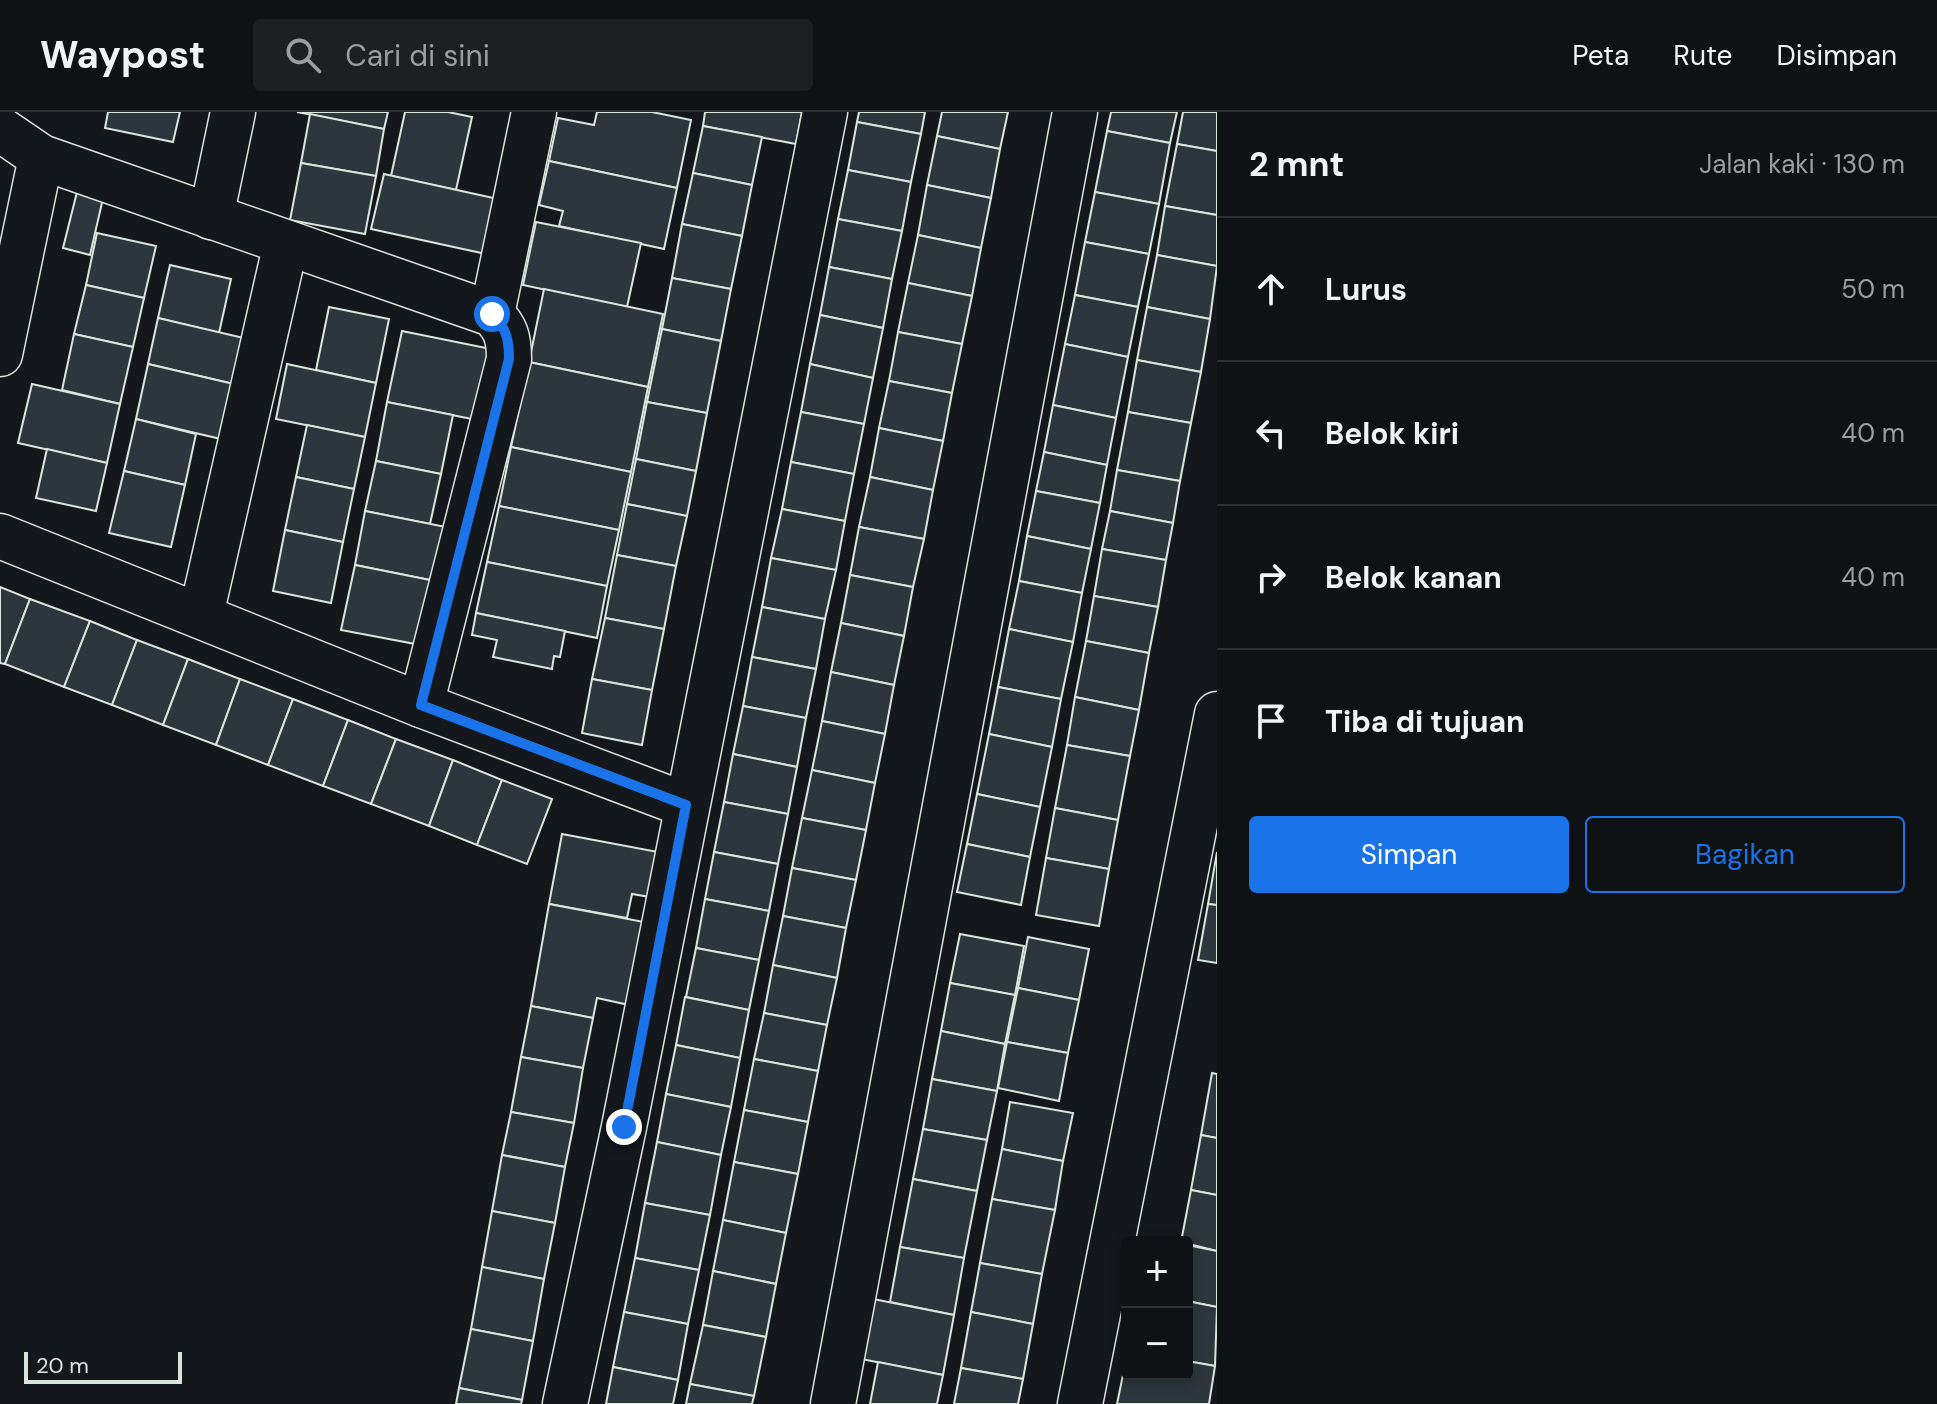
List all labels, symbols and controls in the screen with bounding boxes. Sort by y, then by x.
search box [253,19,813,91]
text: Waypost [40,30,205,80]
icon: search [281,33,325,77]
text: Cari di sini [345,36,490,75]
text: Peta [1572,37,1629,74]
text: Rute [1673,37,1732,74]
text: Disimpan [1776,37,1897,74]
text: 2 mnt [1249,142,1344,187]
text: Jalan kaki · 130 m [1699,147,1905,181]
icon: ahead [1249,267,1293,311]
text: Lurus [1325,270,1407,309]
text: 50 m [1841,272,1905,306]
route start [474,296,510,332]
icon: left [1249,411,1293,455]
text: Belok kiri [1325,414,1459,453]
text: 40 m [1841,416,1905,450]
icon: right [1249,555,1293,599]
text: Belok kanan [1325,558,1502,597]
text: 40 m [1841,560,1905,594]
icon: arrive [1249,699,1293,743]
text: Tiba di tujuan [1325,702,1525,741]
button: Simpan [1249,816,1569,893]
button: Bagikan [1585,816,1905,893]
route end [606,1109,642,1145]
map controls [1121,1236,1193,1380]
button: + [1121,1236,1193,1308]
button: − [1121,1308,1193,1380]
scale bar [24,1348,182,1384]
text: 20 m [36,1351,89,1380]

